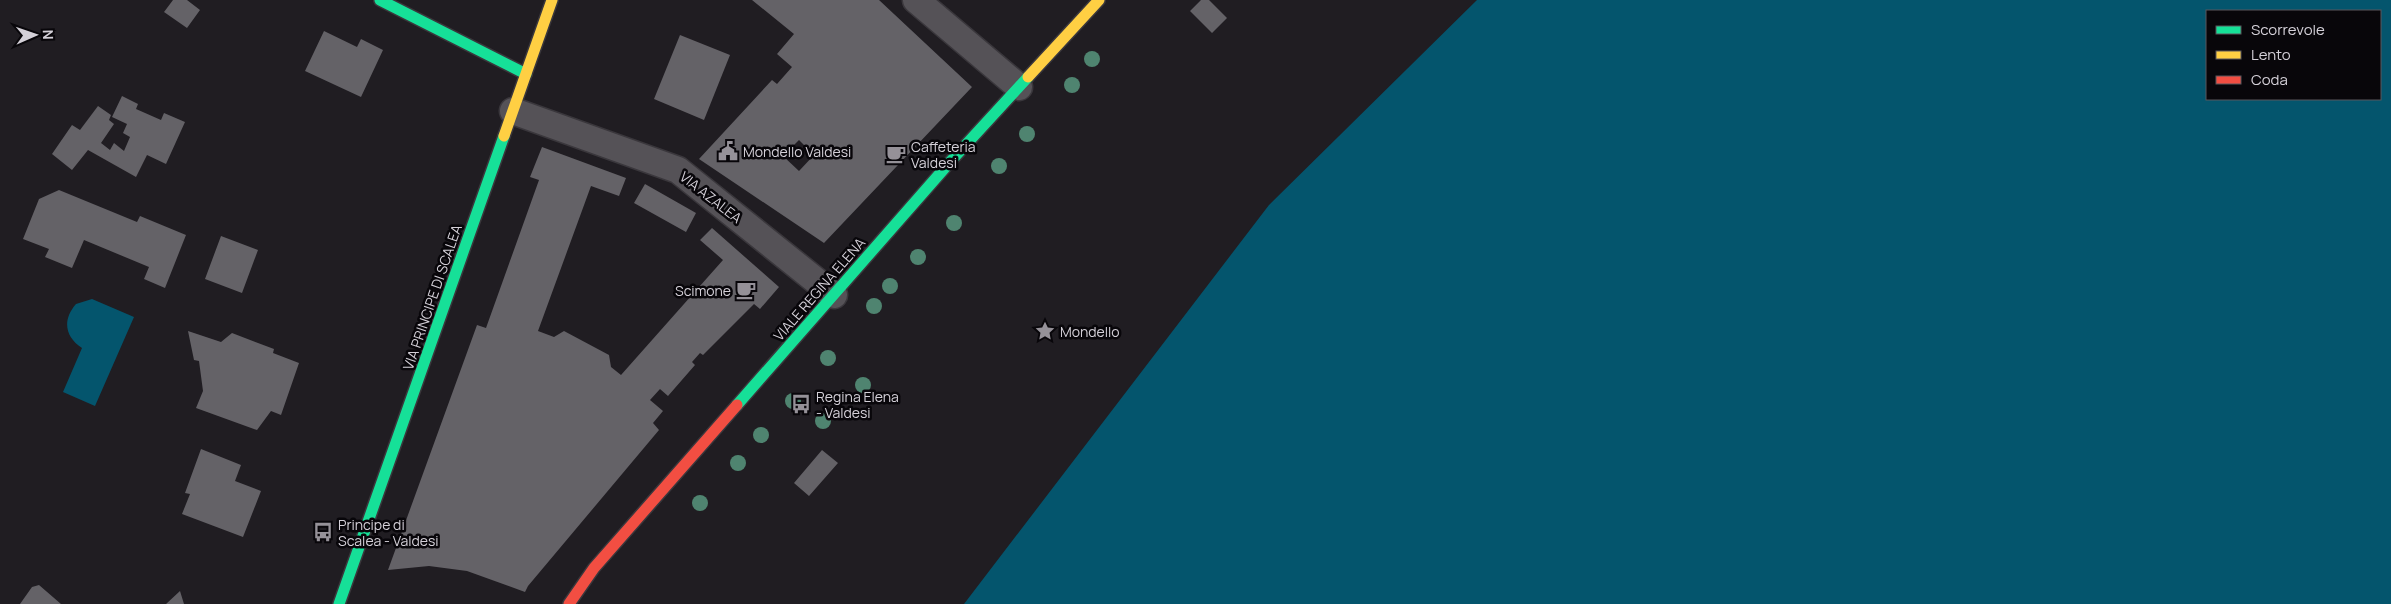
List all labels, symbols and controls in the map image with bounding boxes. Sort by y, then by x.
north arrow [10,10,60,60]
legend [2206,10,2381,100]
text: Scorrevole [2251,19,2325,40]
text: N [39,29,58,40]
text: Lento [2251,44,2291,65]
text: Coda [2251,69,2288,90]
place label: Caffeteria Valdesi [911,137,976,172]
public building icon: Mondello Valdesi [717,140,739,162]
place label: Mondello Valdesi [743,142,851,161]
cafe icon: Caffeteria Valdesi [885,143,907,165]
street label: VIA AZALEA [676,167,746,227]
street label: VIA PRINCIPE DI SCALEA [398,222,466,372]
street label: VIALE REGINA ELENA [769,233,869,345]
cafe icon: Scimone [735,279,757,301]
place label: Scimone [675,281,731,300]
place icon: Mondello [1034,320,1056,342]
place label: Mondello [1060,322,1120,341]
place label: Regina Elena - Valdesi [816,387,899,422]
bus stop icon: Regina Elena - Valdesi [790,393,812,415]
place label: Principe di Scalea - Valdesi [338,515,439,550]
bus stop icon: Principe di Scalea - Valdesi [312,521,334,543]

